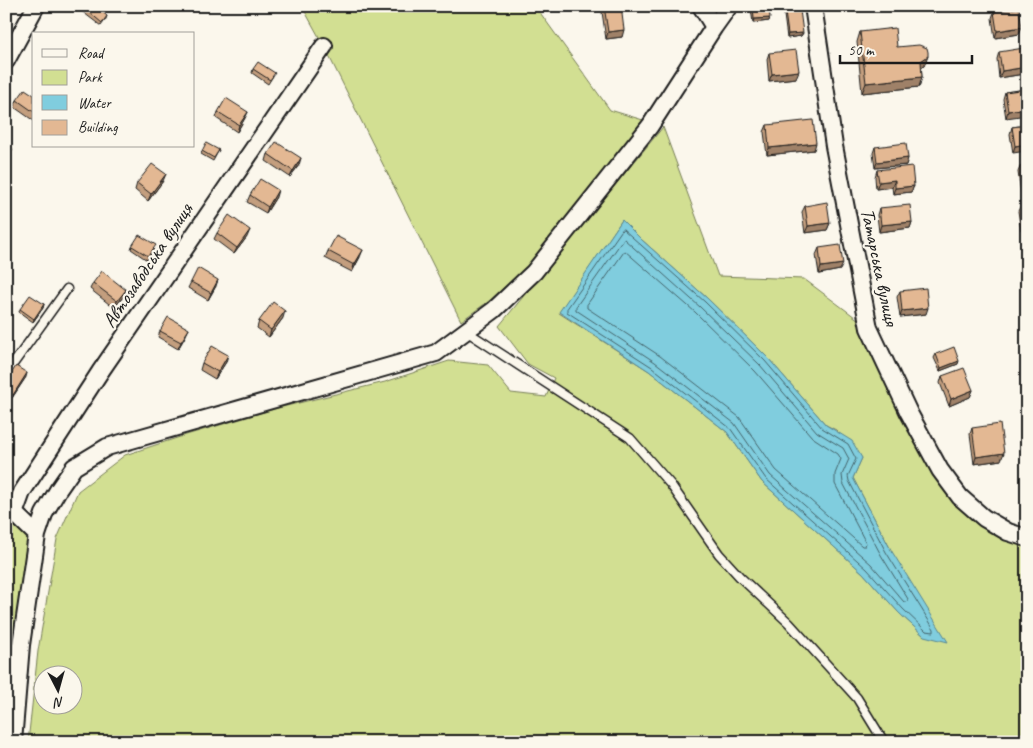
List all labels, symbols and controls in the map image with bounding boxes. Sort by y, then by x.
legend [32,32,195,148]
scale bar [840,32,973,64]
text: 50 m [848,41,875,60]
text: Road [78,44,105,63]
text: Park [78,68,103,87]
text: Water [78,94,112,113]
text: Building [78,118,118,137]
street label: Автозаводська вулиця [96,198,199,332]
street label: Татарська вулиця [855,206,905,330]
north arrow [32,666,82,716]
text: N [52,694,65,712]

